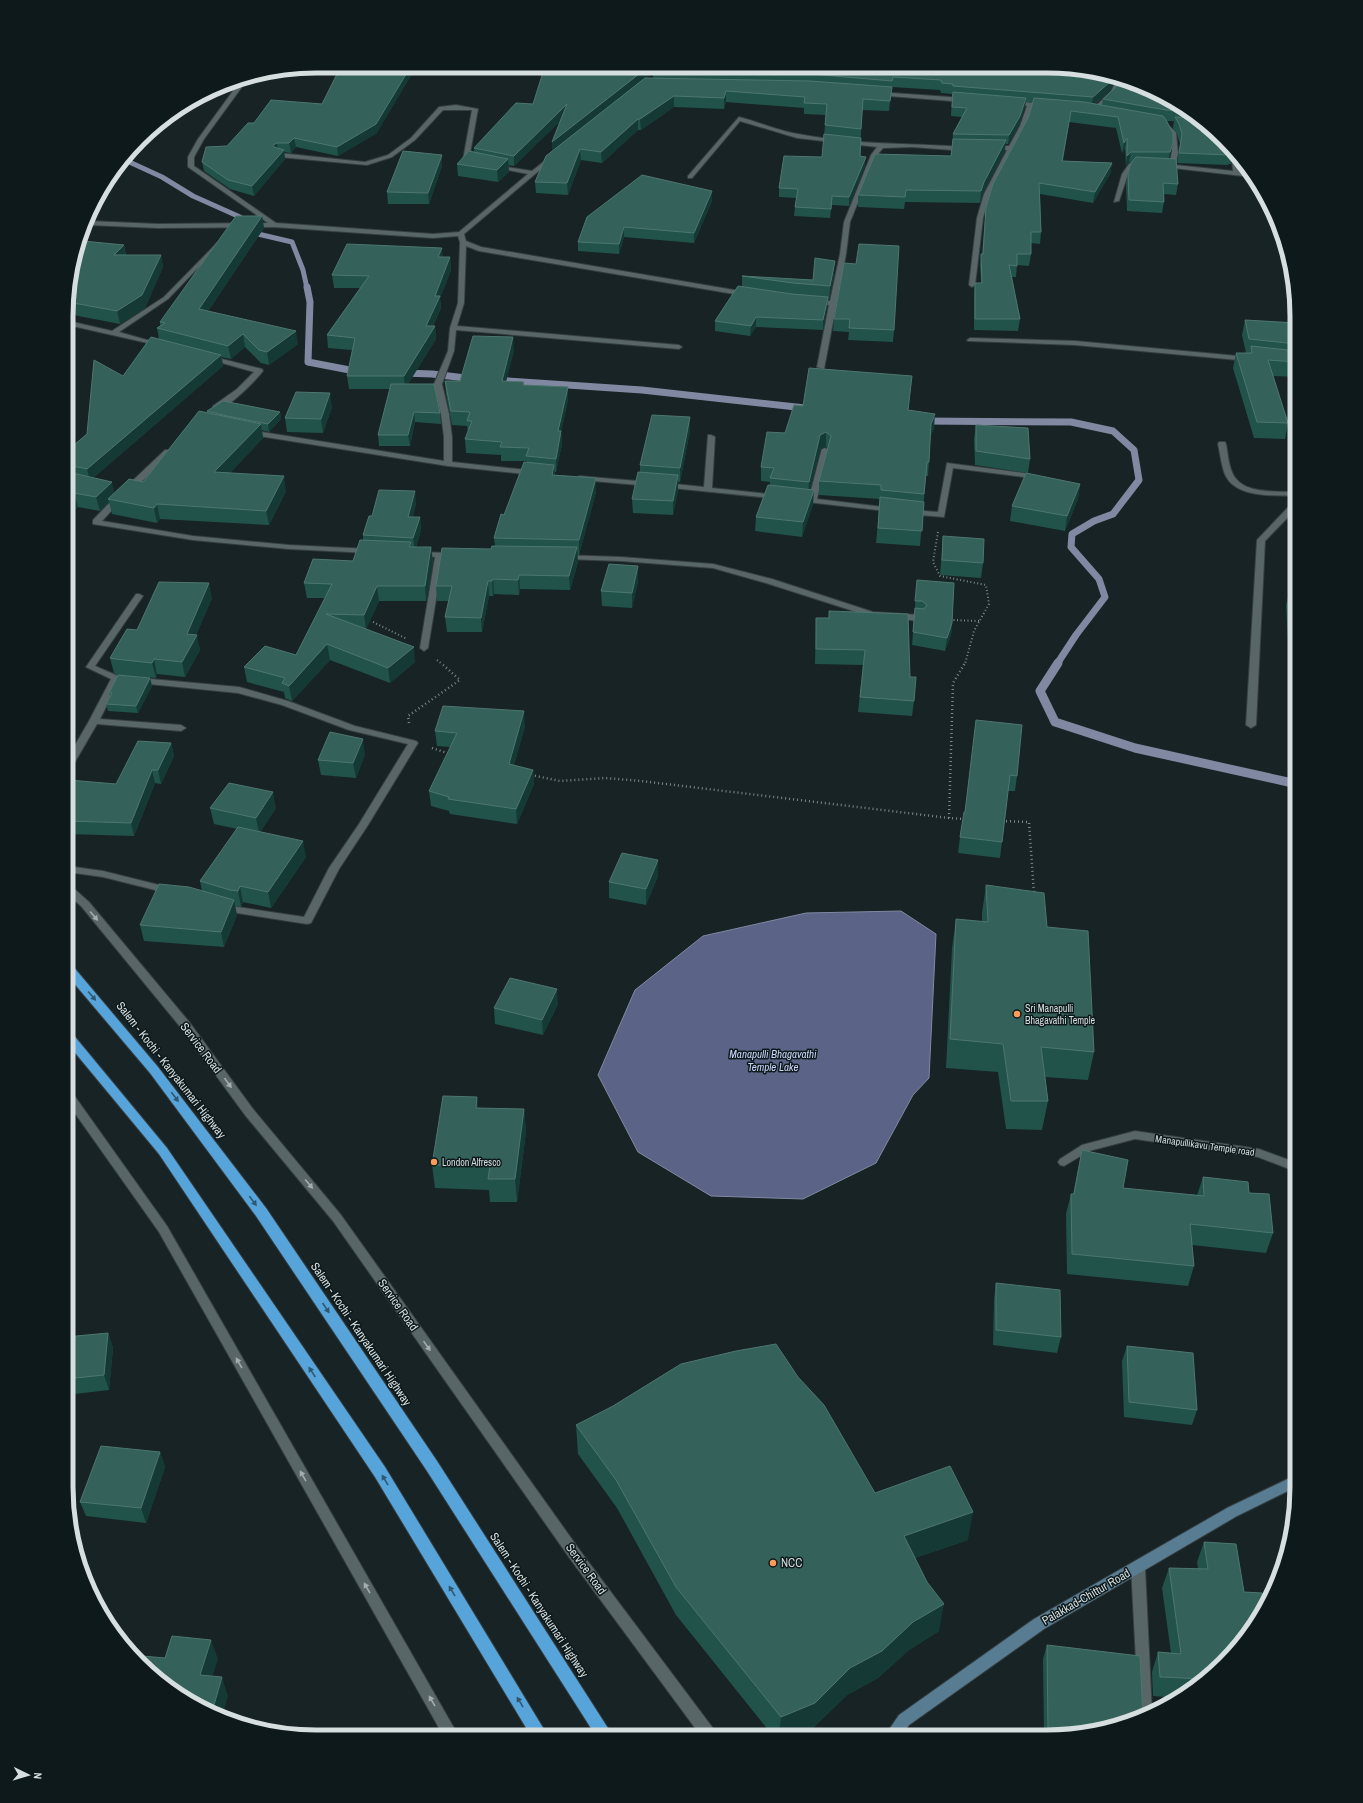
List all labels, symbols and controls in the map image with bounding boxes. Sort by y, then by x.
one-way arrow [90,911,99,921]
one-way arrow [88,991,97,1002]
street label: Salem - Kochi - Kanyakumari Highway [113,998,230,1142]
place label: Sri Manapulli Bhagavathi Temple [1025,1002,1096,1027]
marker: Sri Manapulli Bhagavathi Temple [1012,1009,1022,1019]
street label: Service Road [177,1019,225,1077]
water label: Manapulli Bhagavathi Temple Lake [729,1047,817,1074]
one-way arrow [224,1078,232,1088]
one-way arrow [170,1091,179,1102]
street label: Manapullikavu Temple road [1154,1132,1255,1159]
place label: London Alfresco [442,1156,501,1169]
marker: London Alfresco [429,1157,439,1167]
one-way arrow [305,1179,314,1190]
one-way arrow [249,1195,257,1206]
street label: Salem - Kochi - Kanyakumari Highway [307,1259,415,1409]
street label: Service Road [374,1276,422,1334]
one-way arrow [322,1303,330,1313]
one-way arrow [423,1341,431,1351]
one-way arrow [235,1357,242,1368]
one-way arrow [308,1367,316,1377]
one-way arrow [300,1470,307,1481]
one-way arrow [381,1474,388,1486]
street label: Salem - Kochi - Kanyakumari Highway [486,1530,592,1681]
street label: Service Road [562,1540,610,1598]
place label: NCC [781,1555,802,1571]
marker: NCC [768,1558,778,1568]
street label: Palakkad-Chittur Road [1039,1565,1133,1629]
one-way arrow [364,1583,371,1594]
one-way arrow [448,1586,456,1596]
one-way arrow [428,1696,435,1707]
one-way arrow [516,1696,523,1708]
north arrow [8,1755,48,1795]
text: N [31,1772,45,1780]

